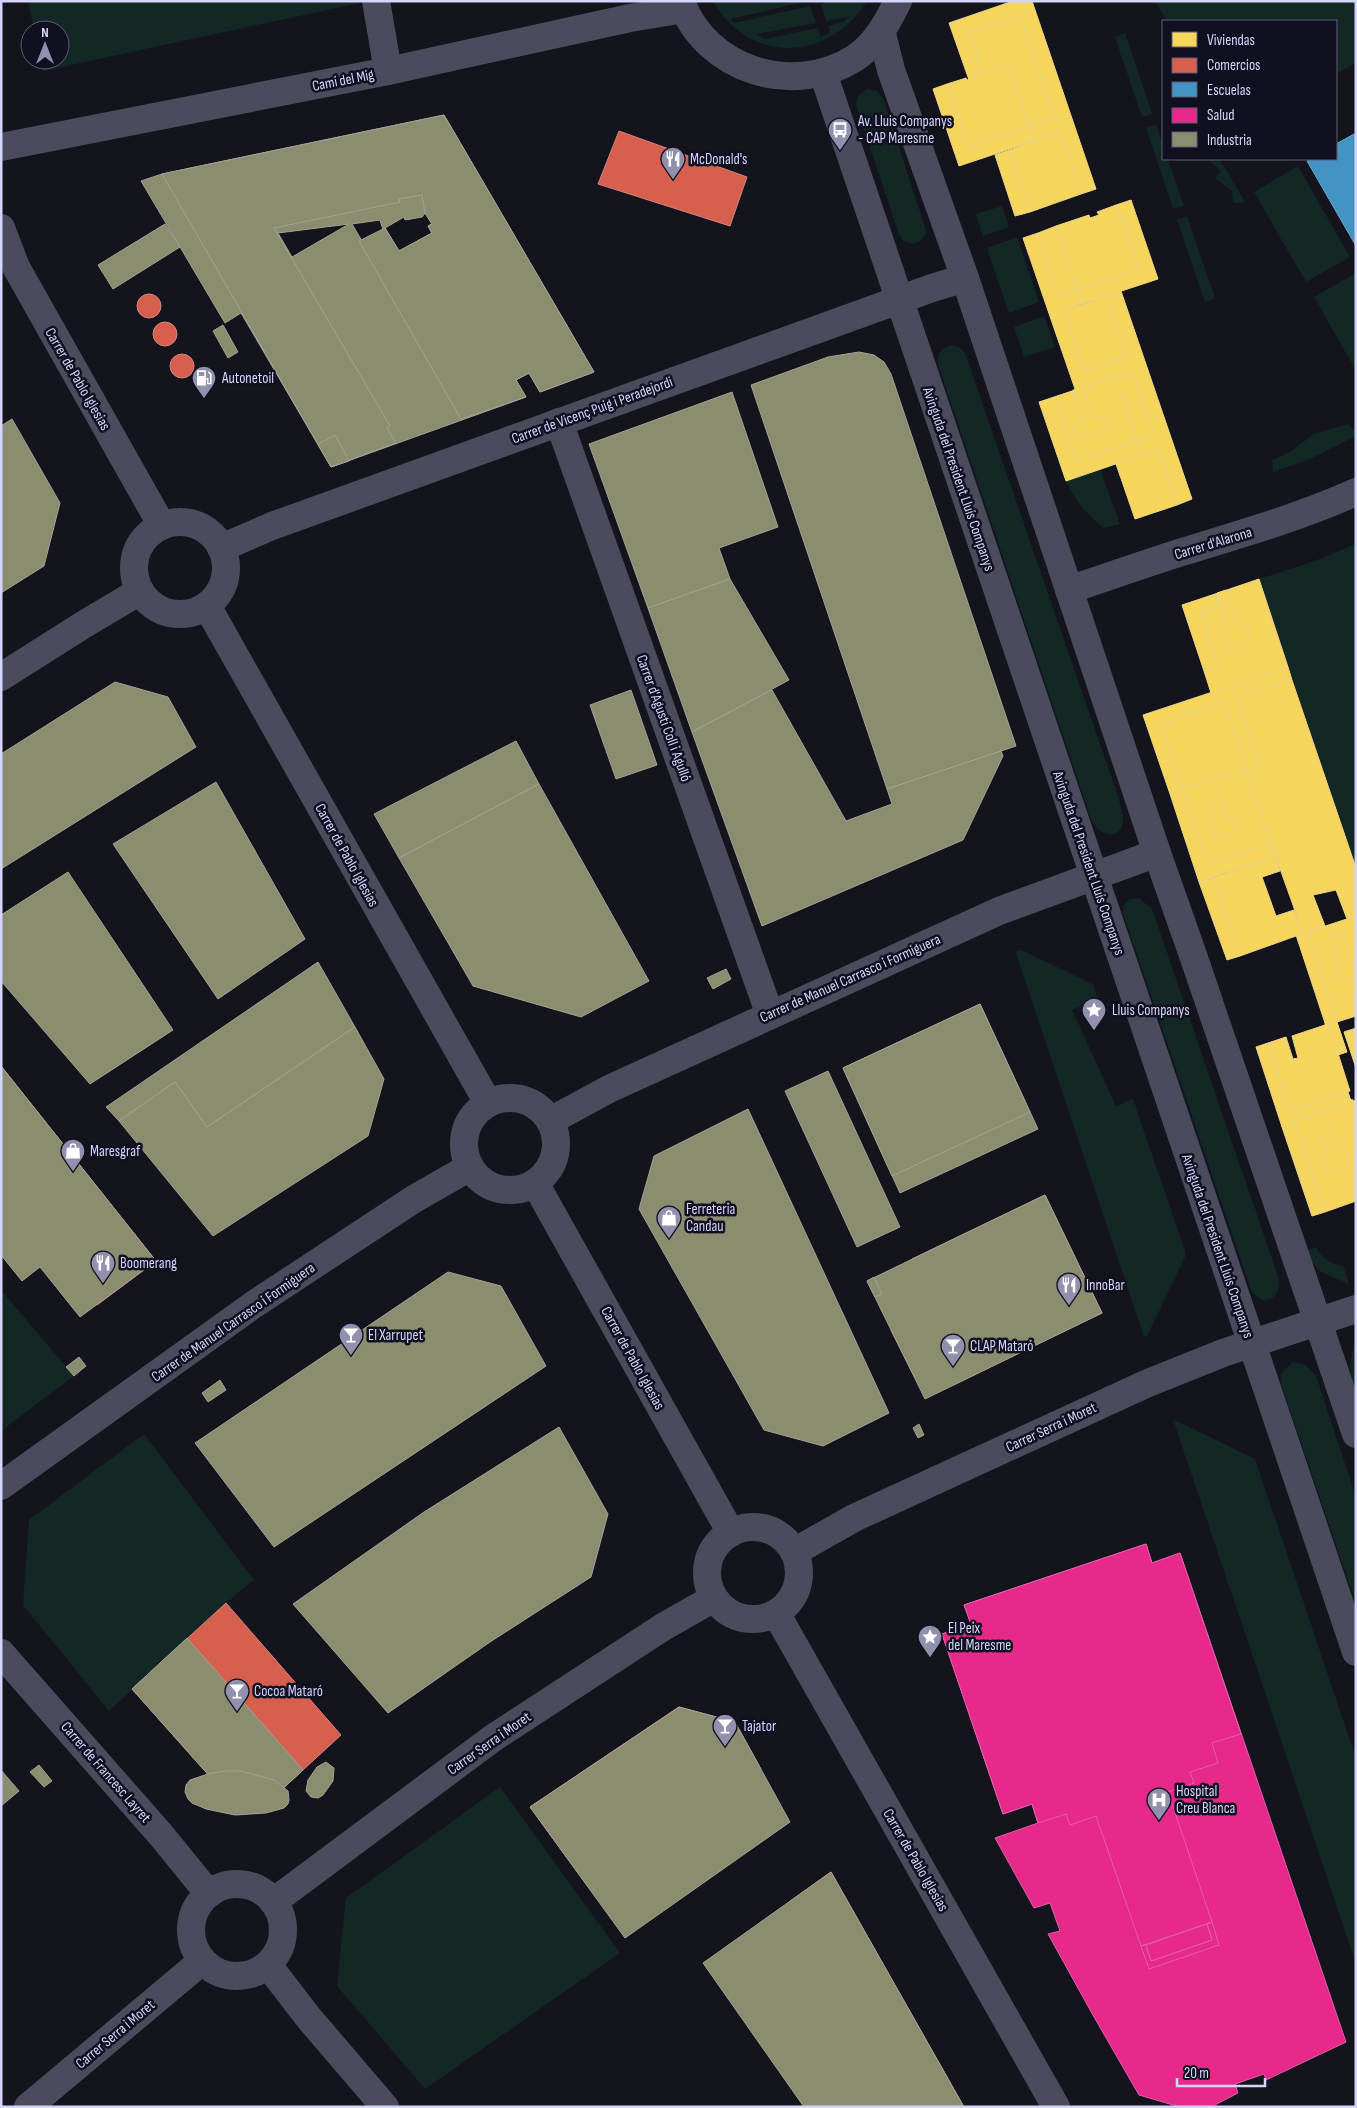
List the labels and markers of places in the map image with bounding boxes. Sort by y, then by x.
place label: Av. Lluis Companys - CAP Maresme [857,112,952,148]
bus stop icon: Av. Lluis Companys - CAP Maresme [827,117,853,151]
restaurant icon: McDonald's [660,146,686,180]
place label: McDonald's [690,150,748,169]
fuel station icon: Autonetoil [191,365,217,399]
place label: Autonetoil [221,369,274,388]
place icon: Lluis Companys [1081,997,1107,1031]
place label: Lluis Companys [1112,1001,1190,1020]
shop icon: Maresgraf [60,1138,86,1172]
place label: Maresgraf [90,1142,141,1161]
place label: Ferreteria Candau [686,1200,735,1236]
shop icon: Ferreteria Candau [656,1205,682,1239]
restaurant icon: Boomerang [90,1250,116,1284]
place label: Boomerang [120,1254,177,1273]
restaurant icon: InnoBar [1056,1272,1082,1306]
place label: InnoBar [1086,1276,1126,1295]
bar icon: El Xarrupet [338,1322,364,1356]
place label: El Xarrupet [368,1326,423,1345]
bar icon: CLAP Mataró [940,1333,966,1367]
place label: CLAP Mataró [970,1337,1033,1356]
place label: El Peix del Maresme [948,1619,1011,1655]
place icon: El Peix del Maresme [917,1624,943,1658]
bar icon: Cocoa Mataró [224,1678,250,1712]
place label: Cocoa Mataró [254,1682,323,1701]
bar icon: Tajator [712,1713,738,1747]
place label: Tajator [742,1717,777,1736]
place label: Hospital Creu Blanca [1176,1782,1235,1818]
hospital icon: Hospital Creu Blanca [1146,1787,1172,1821]

